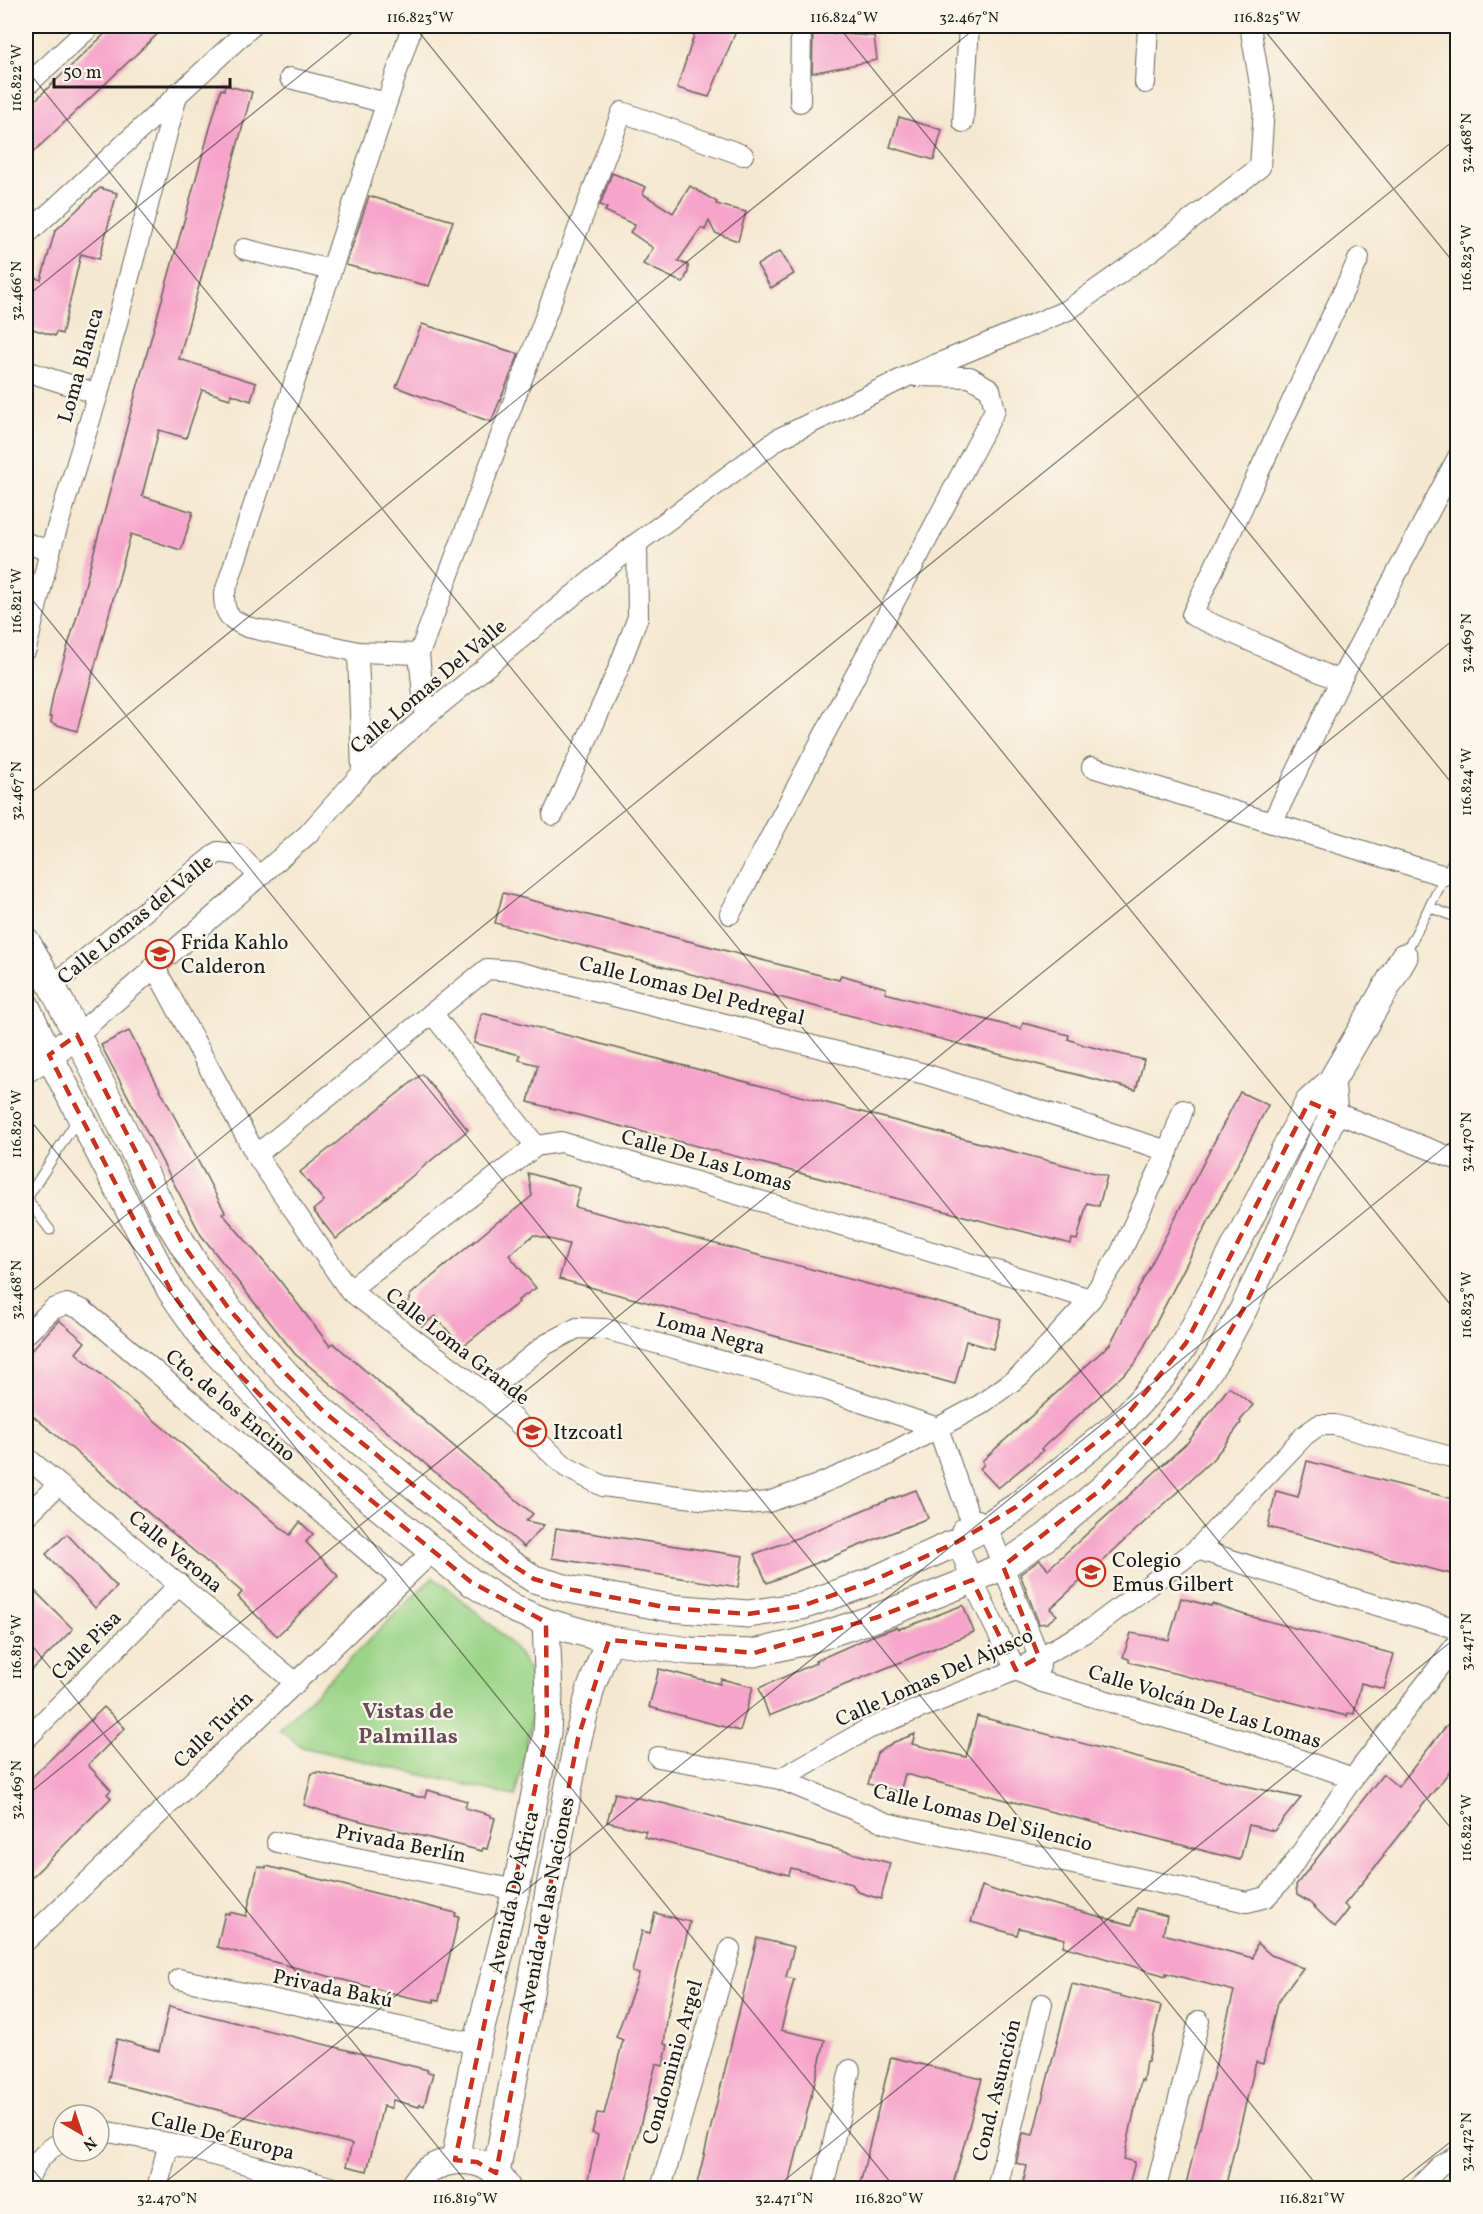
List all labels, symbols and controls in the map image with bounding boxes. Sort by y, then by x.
text: 116.823°W [386,8,454,29]
text: 116.824°W [810,8,878,29]
text: 32.467°N [939,8,999,29]
text: 116.825°W [1233,8,1301,29]
text: 116.822°W [7,44,28,112]
scale bar [54,51,230,89]
text: 50 m [63,61,102,86]
text: 32.468°N [1457,113,1478,173]
text: 116.825°W [1457,224,1478,292]
text: 32.466°N [7,261,28,321]
street label: Loma Blanca [51,305,112,426]
text: 116.821°W [7,568,28,634]
street label: Calle Lomas Del Valle [344,613,514,761]
text: 32.469°N [1457,613,1478,673]
text: 116.824°W [1457,748,1478,816]
text: 32.467°N [7,761,28,821]
street label: Calle Lomas del Valle [52,848,220,992]
place label: Frida Kahlo Calderon [181,929,288,982]
school or university icon: Frida Kahlo Calderon [144,938,176,970]
street label: Calle Lomas Del Pedregal [576,949,808,1034]
text: 116.820°W [7,1090,28,1158]
text: 32.470°N [1457,1112,1478,1172]
street label: Calle De Las Lomas [618,1123,796,1200]
text: 32.468°N [7,1260,28,1320]
text: 116.823°W [1457,1271,1478,1339]
street label: Calle Loma Grande [379,1282,535,1413]
street label: Loma Negra [653,1306,768,1363]
street label: Cto. de los Encino [159,1343,301,1469]
school or university icon: Itzcoatl [516,1416,548,1448]
place label: Itzcoatl [553,1419,623,1448]
street label: Calle Verona [121,1504,229,1600]
place label: Colegio Emus Gilbert [1112,1547,1234,1600]
school or university icon: Colegio Emus Gilbert [1075,1556,1107,1588]
street label: Calle Pisa [45,1604,129,1688]
text: 32.471°N [1457,1613,1478,1671]
text: 116.819°W [7,1614,28,1680]
street label: Calle Lomas Del Ajusco [831,1622,1038,1735]
street label: Calle Volcán De Las Lomas [1084,1658,1325,1757]
street label: Calle Turín [168,1685,260,1776]
district label: Vistas de Palmillas [358,1697,458,1753]
text: 32.469°N [7,1760,28,1820]
street label: Calle Lomas Del Silencio [870,1777,1095,1860]
text: 116.822°W [1457,1794,1478,1862]
street label: Avenida de las Naciones [512,1795,583,2016]
street label: Avenida De África [482,1808,547,1977]
street label: Privada Berlín [333,1818,468,1871]
street label: Privada Bakú [270,1963,395,2016]
street label: Condominio Argel [636,1977,711,2148]
street label: Cond. Asunción [966,2016,1029,2165]
north arrow [51,2103,111,2163]
street label: Calle De Europa [148,2105,298,2168]
text: 32.472°N [1457,2112,1478,2172]
text: N [77,2131,101,2156]
text: 32.470°N [137,2189,197,2210]
text: 116.819°W [432,2189,498,2210]
text: 32.471°N [755,2189,813,2210]
text: 116.820°W [855,2189,923,2210]
text: 116.821°W [1279,2189,1345,2210]

